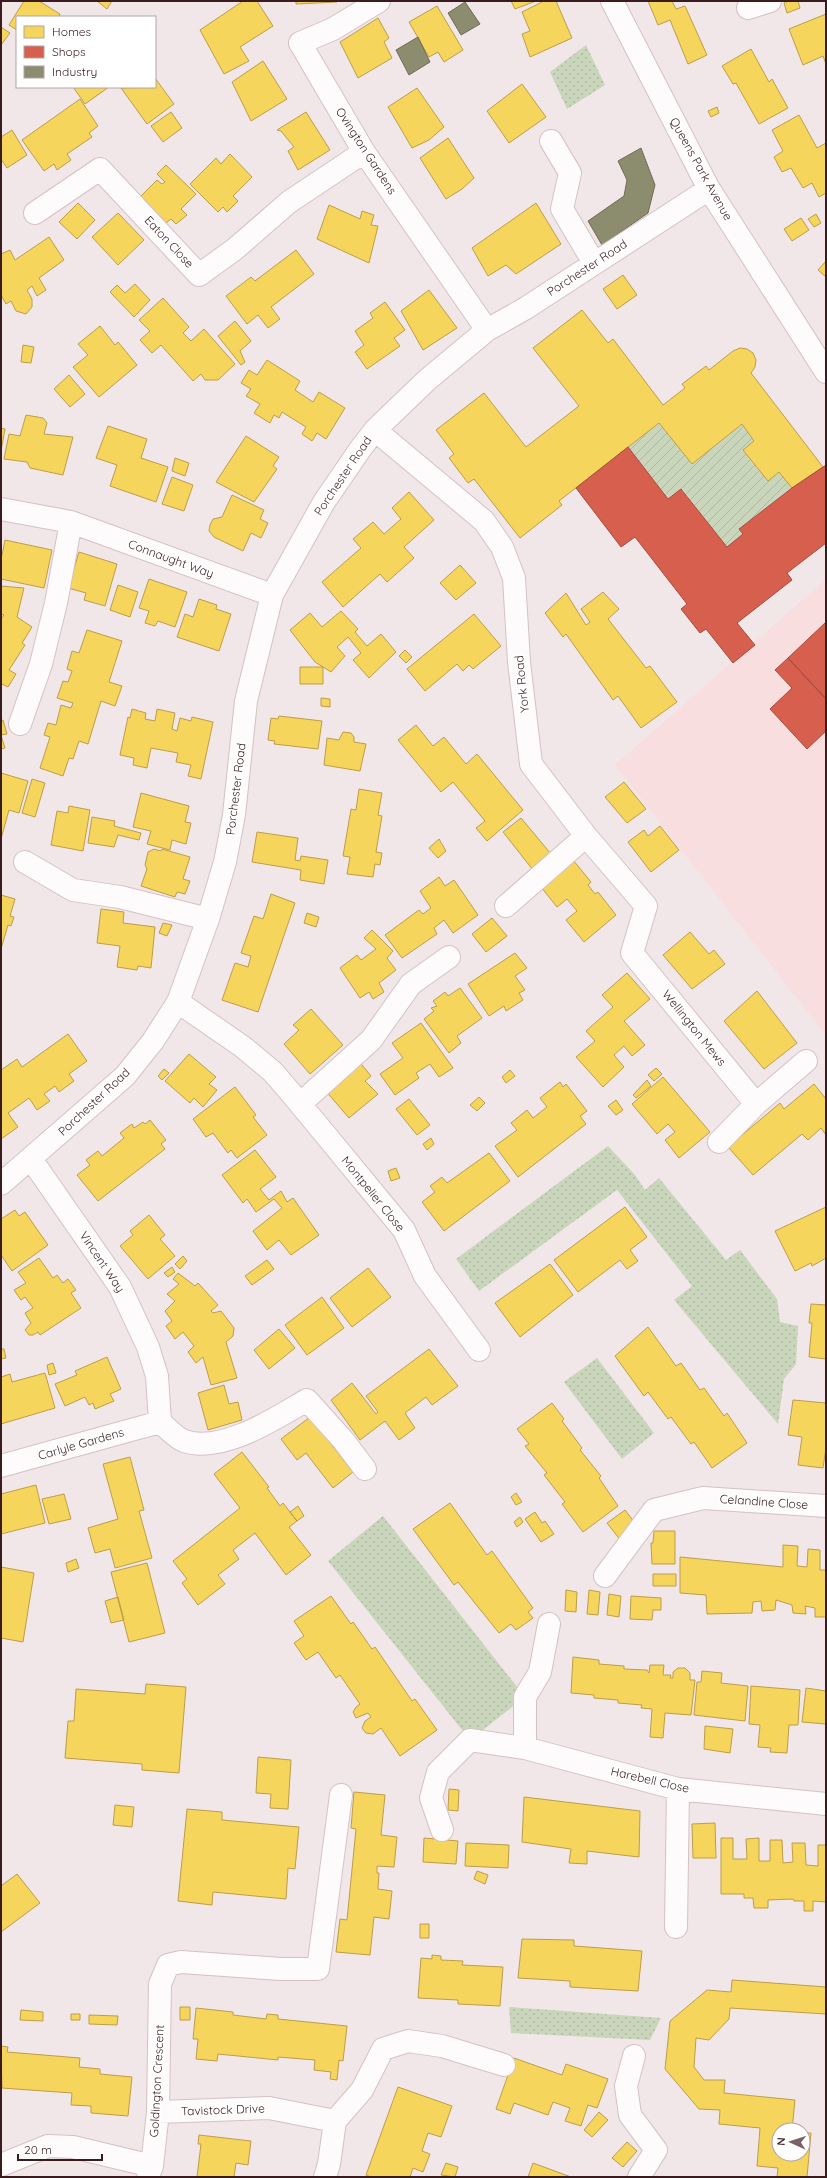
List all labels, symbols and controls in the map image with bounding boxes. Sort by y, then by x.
legend [16,16,156,88]
text: Homes [52,24,92,39]
text: Shops [52,44,86,59]
text: Industry [52,64,97,79]
street label: Ovington Gardens [333,104,400,197]
street label: Queens Park Avenue [667,115,736,223]
street label: Eaton Close [141,213,197,271]
street label: Porchester Road [544,236,630,299]
street label: Porchester Road [310,433,375,518]
street label: Connaught Way [126,536,216,581]
street label: York Road [511,655,532,713]
street label: Porchester Road [222,742,249,836]
street label: Wellington Mews [659,987,730,1069]
street label: Porchester Road [55,1065,133,1139]
street label: Montpelier Close [338,1153,408,1234]
street label: Vincent Way [77,1228,128,1295]
street label: Carlyle Gardens [36,1424,126,1463]
street label: Celandine Close [719,1491,809,1512]
street label: Harebell Close [609,1763,691,1796]
street label: Goldington Crescent [146,2024,167,2138]
street label: Tavistock Drive [181,2101,265,2118]
north arrow [771,2122,811,2162]
scale bar [18,2136,102,2162]
text: N [774,2137,788,2146]
text: 20 m [24,2142,52,2157]

